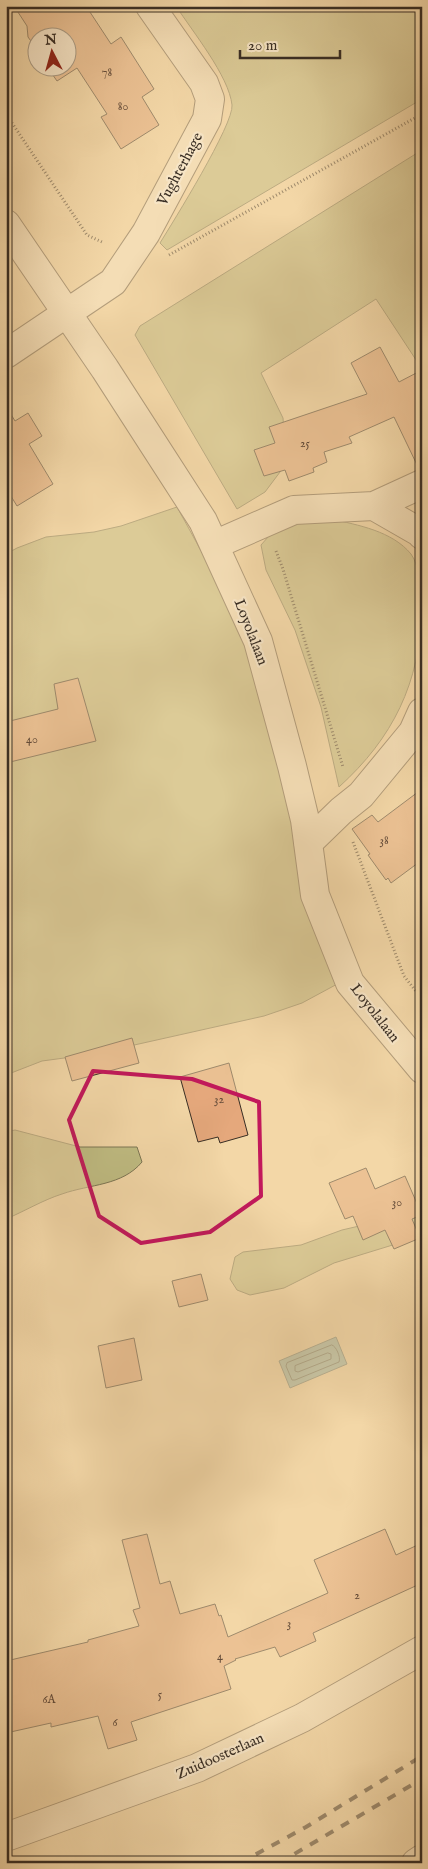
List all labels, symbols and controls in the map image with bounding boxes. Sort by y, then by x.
north arrow [28,28,78,78]
scale bar [240,28,340,60]
text: N [43,30,58,50]
text: 20 m [248,36,278,55]
house number: 78 [102,65,112,80]
house number: 80 [118,99,128,114]
street label: Vughterhage [152,129,207,210]
house number: 25 [300,436,311,451]
street label: Loyolalaan [230,596,272,668]
house number: 40 [26,732,38,747]
house number: 38 [379,833,389,848]
street label: Loyolalaan [346,980,404,1046]
house number: 32 [214,1092,224,1107]
house number: 30 [392,1195,402,1210]
house number: 2 [354,1588,360,1603]
house number: 3 [287,1616,291,1631]
house number: 4 [217,1649,223,1664]
house number: 5 [158,1687,163,1702]
house number: 6A [42,1692,56,1707]
house number: 6 [112,1715,118,1730]
street label: Zuidoosterlaan [173,1728,267,1784]

